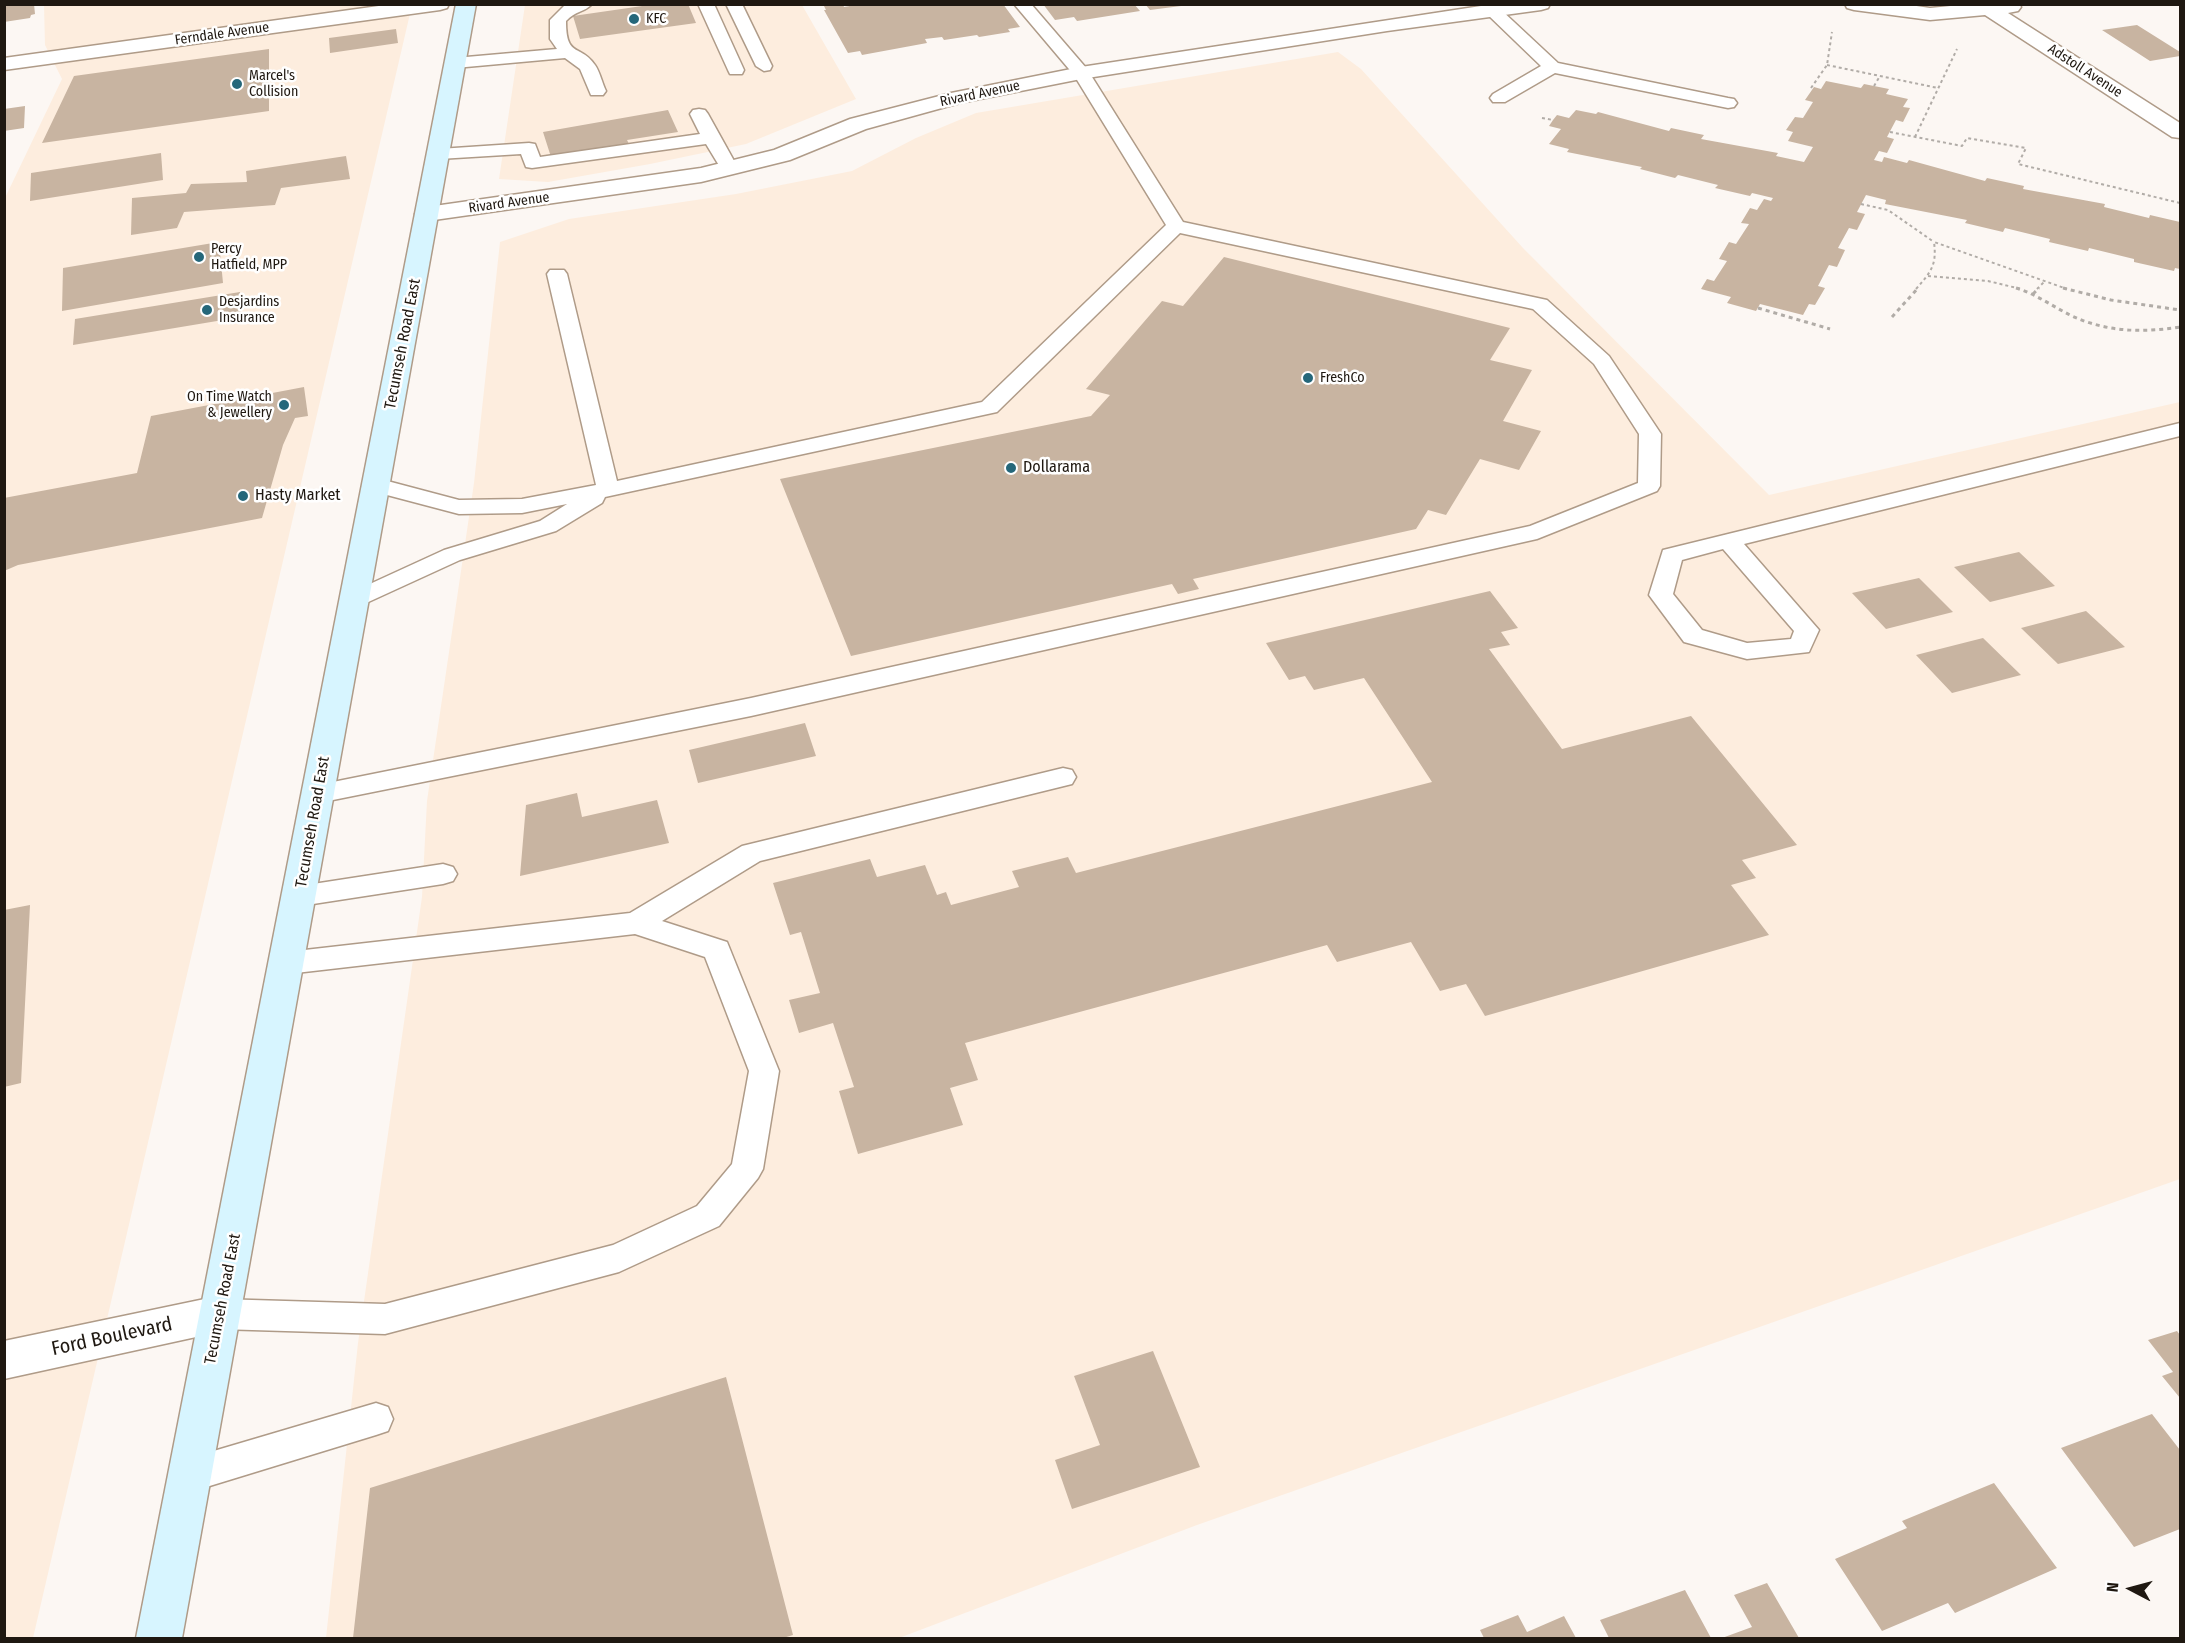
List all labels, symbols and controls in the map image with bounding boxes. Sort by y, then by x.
place label: KFC [646,11,666,27]
marker: KFC [627,12,641,26]
street label: Ferndale Avenue [174,19,270,49]
street label: Adstoll Avenue [2045,41,2125,101]
place label: Marcel's Collision [249,68,298,100]
marker: Marcel's Collision [230,77,244,91]
street label: Rivard Avenue [938,77,1022,111]
street label: Rivard Avenue [468,189,550,217]
place label: Percy Hatfield, MPP [211,241,287,274]
marker: Percy Hatfield, MPP [192,250,206,264]
street label: Tecumseh Road East [381,277,425,411]
place label: Desjardins Insurance [219,294,279,326]
marker: Desjardins Insurance [200,303,214,317]
place label: FreshCo [1320,370,1365,386]
marker: FreshCo [1301,371,1315,385]
place label: On Time Watch & Jewellery [187,389,272,422]
marker: On Time Watch & Jewellery [277,398,291,412]
place label: Dollarama [1023,458,1090,478]
marker: Dollarama [1004,461,1018,475]
place label: Hasty Market [255,486,341,506]
marker: Hasty Market [236,489,250,503]
street label: Tecumseh Road East [292,755,334,889]
street label: Tecumseh Road East [201,1232,245,1366]
street label: Ford Boulevard [49,1312,175,1362]
north arrow [2101,1559,2161,1619]
text: N [2103,1581,2123,1593]

